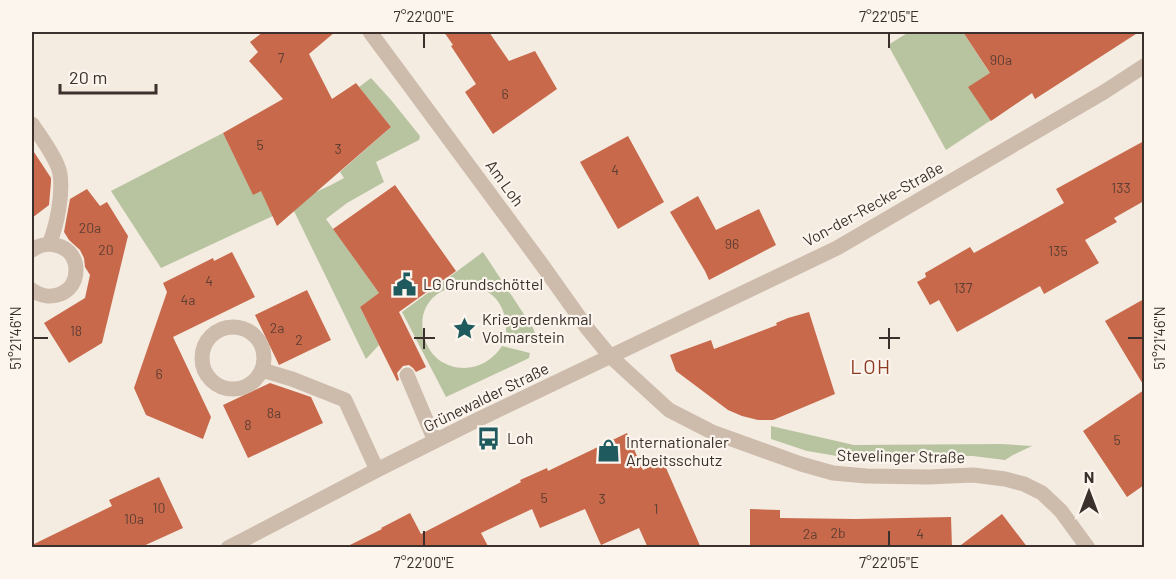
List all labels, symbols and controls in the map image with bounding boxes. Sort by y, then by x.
text: 7°22'00"E [394,7,454,25]
text: 7°22'05"E [859,7,919,25]
house number: 7 [278,49,285,66]
house number: 90a [990,51,1012,68]
scale bar [60,57,156,95]
text: 20 m [69,66,107,88]
house number: 6 [501,85,509,102]
house number: 5 [256,136,264,153]
house number: 3 [334,140,342,157]
street label: Am Loh [482,156,529,210]
street label: Von-der-Recke-Straße [799,157,946,250]
house number: 4 [611,161,619,178]
house number: 133 [1111,179,1131,196]
house number: 20a [79,219,101,236]
house number: 96 [725,235,739,252]
house number: 20 [98,241,114,258]
house number: 135 [1048,242,1068,259]
public building icon: LG Grundschöttel [392,271,418,297]
house number: 4 [205,272,213,289]
place label: LG Grundschöttel [423,274,543,293]
house number: 137 [954,279,973,296]
house number: 4a [181,291,195,308]
text: 51°21'46"N [6,306,24,370]
text: 51°21'46"N [1150,306,1168,370]
place label: Kriegerdenkmal Volmarstein [482,309,592,346]
place icon: Kriegerdenkmal Volmarstein [451,315,477,341]
house number: 2a [270,319,284,336]
house number: 18 [70,322,82,339]
house number: 2 [295,331,303,348]
district label: LOH [850,354,892,378]
street label: Grünewalder Straße [420,358,552,435]
house number: 6 [155,365,163,382]
house number: 8a [267,404,281,421]
house number: 8 [244,416,252,433]
bus stop icon: Loh [476,425,502,451]
place label: Loh [507,428,533,447]
house number: 5 [1113,431,1121,448]
place label: Internationaler Arbeitsschutz [626,432,729,469]
shop icon: Internationaler Arbeitsschutz [595,438,621,464]
street label: Stevelinger Straße [837,445,965,466]
north arrow [1059,462,1119,522]
text: N [1084,467,1094,486]
house number: 5 [540,489,548,506]
house number: 3 [598,490,606,507]
house number: 10 [153,499,165,516]
house number: 1 [654,500,658,517]
house number: 10a [124,510,144,527]
house number: 2b [830,524,846,541]
house number: 2a [803,525,817,542]
house number: 4 [916,525,924,542]
text: 7°22'00"E [394,553,454,571]
text: 7°22'05"E [859,553,919,571]

